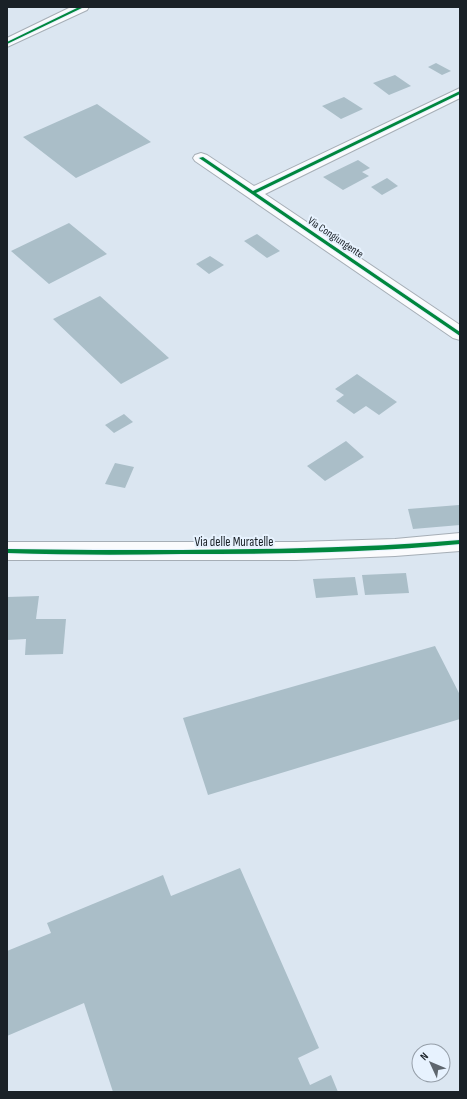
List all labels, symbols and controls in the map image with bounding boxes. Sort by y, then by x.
street label: Via Congiungente [305,214,366,261]
street label: Via delle Muratelle [195,534,273,550]
north arrow [411,1043,451,1083]
text: N [417,1050,431,1063]

